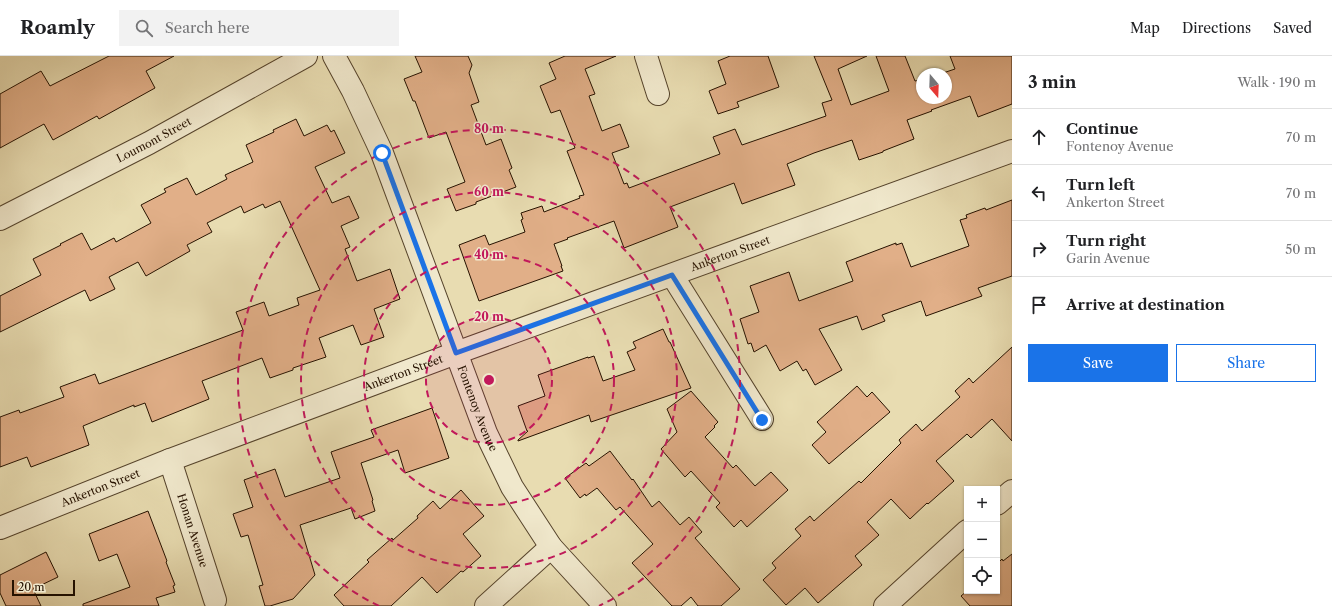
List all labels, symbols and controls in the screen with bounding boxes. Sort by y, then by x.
search box [119,10,399,46]
text: Roamly [20,16,95,39]
icon: search [133,17,155,39]
text: Search here [165,18,250,37]
text: Map [1130,19,1160,37]
text: Directions [1182,19,1251,37]
text: Saved [1273,19,1312,37]
north arrow [916,68,952,104]
text: 3 min [1028,72,1077,92]
text: Walk · 190 m [1237,74,1316,90]
street label: Loumont Street [114,114,194,165]
text: Continue [1066,119,1138,138]
text: 80 m [474,121,504,136]
icon: ahead [1028,126,1050,148]
text: 70 m [1286,129,1316,145]
text: Fontenoy Avenue [1066,138,1174,154]
route start [373,144,391,162]
text: Turn left [1066,175,1135,194]
icon: left [1028,182,1050,204]
text: 60 m [474,184,504,199]
text: 70 m [1286,185,1316,201]
text: Ankerton Street [1066,194,1165,210]
text: Turn right [1066,231,1146,250]
street label: Ankerton Street [687,233,772,275]
icon: right [1028,238,1050,260]
text: 50 m [1285,241,1316,257]
text: 40 m [474,247,504,262]
text: Garin Avenue [1066,250,1150,266]
icon: arrive [1028,294,1050,316]
text: Arrive at destination [1066,295,1225,314]
text: 20 m [474,309,504,324]
button: Save [1028,344,1168,382]
button: Share [1176,344,1316,382]
street label: Ankerton Street [361,352,445,394]
street label: Fontenoy Avenue [455,363,501,454]
centre of rings [482,373,496,387]
route end [753,411,771,429]
street label: Ankerton Street [58,466,142,510]
map controls [964,486,1000,594]
button: + [964,486,1000,522]
street label: Honan Avenue [174,492,211,569]
button: − [964,522,1000,558]
button: locate [964,558,1000,594]
scale bar [12,578,75,597]
text: 20 m [18,580,44,594]

